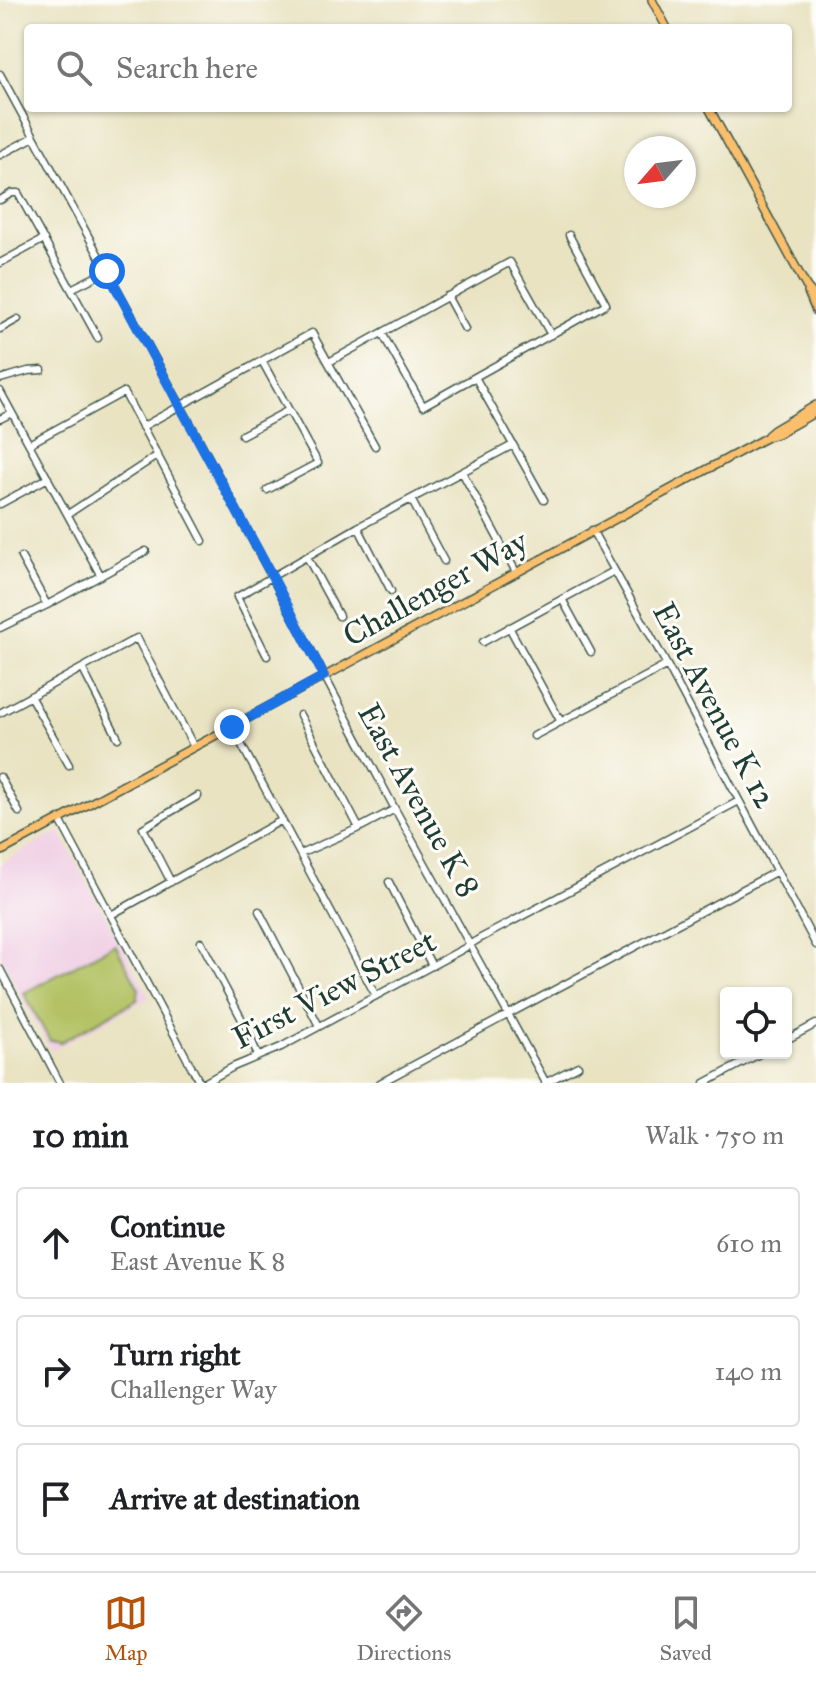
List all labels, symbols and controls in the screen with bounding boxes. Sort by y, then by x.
search box [24,24,792,112]
icon: search [52,46,96,90]
text: Search here [116,50,258,86]
north arrow [624,136,696,208]
route start [89,253,125,289]
street label: Challenger Way [336,521,535,655]
street label: East Avenue K 12 [644,596,785,815]
street label: East Avenue K 8 [349,696,488,904]
route end [214,709,250,745]
street label: First View Street [226,921,443,1057]
map controls [720,987,792,1059]
button: locate [720,987,792,1059]
text: 10 min [32,1115,129,1156]
text: Walk · 750 m [645,1119,784,1151]
text: Continue [110,1209,225,1245]
icon: ahead [34,1221,78,1265]
text: 610 m [716,1227,782,1259]
text: East Avenue K 8 [110,1245,285,1277]
text: Turn right [110,1337,241,1373]
icon: right [34,1349,78,1393]
text: 140 m [715,1355,782,1387]
text: Challenger Way [110,1373,277,1405]
icon: arrive [34,1477,78,1521]
text: Arrive at destination [110,1481,360,1517]
tab: Map [104,1591,148,1666]
tab: Directions [356,1591,451,1666]
tab: Saved [660,1591,712,1666]

